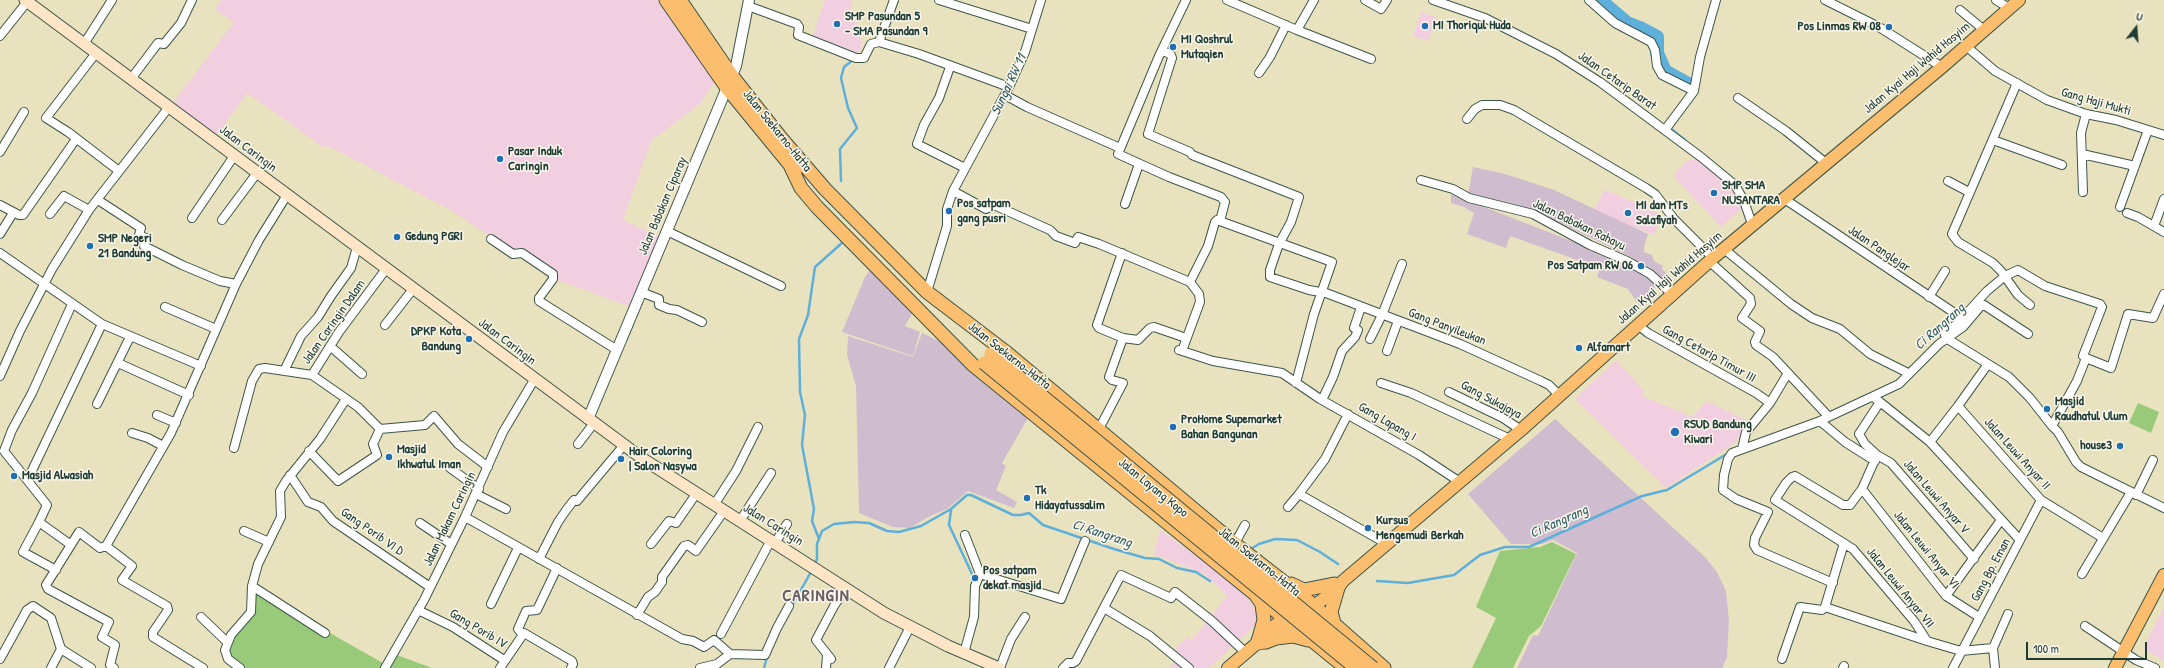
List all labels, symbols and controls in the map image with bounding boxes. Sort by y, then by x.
north arrow [2116,8,2156,48]
place label: SMP Pasundan 5 - SMA Pasundan 9 [845,9,928,40]
text: U [2135,9,2144,24]
place label: MI Thoriqul Huda [1433,18,1511,34]
marker: SMP Pasundan 5 - SMA Pasundan 9 [832,19,842,29]
place label: Pos Linmas RW 08 [1798,19,1881,35]
street label: Jalan Kyai Haji Wahid Hasyim [1861,19,1973,117]
marker: MI Thoriqul Huda [1420,21,1430,31]
marker: Pos Linmas RW 08 [1884,22,1894,32]
place label: MI Qoshrul Mutaqien [1181,32,1233,63]
marker: MI Qoshrul Mutaqien [1168,42,1178,52]
street label: Jalan Cetarip Barat [1575,48,1659,114]
water label: Sungai RW 11 [988,52,1030,118]
street label: Gang Haji Mukti [2059,85,2133,119]
street label: Jalan Soekarno-Hatta [739,87,815,175]
street label: Jalan Caringin [216,122,280,176]
place label: Pasar Induk Caringin [508,144,562,175]
marker: Pasar Induk Caringin [495,154,505,164]
street label: Jalan Babakan Ciparay [635,155,691,257]
place label: SMP SMA NUSANTARA [1722,178,1780,209]
marker: SMP SMA NUSANTARA [1709,188,1719,198]
place label: Pos satpam gang pusri [957,196,1011,227]
street label: Jalan Babakan Rahayu [1530,196,1628,254]
place label: MI dan MTs Salafiyah [1636,198,1688,229]
marker: Pos satpam gang pusri [944,206,954,216]
marker: MI dan MTs Salafiyah [1623,208,1633,218]
street label: Jalan Panglejar [1845,222,1913,276]
street label: Jalan Kyai Haji Wahid Hasyim [1614,228,1726,328]
place label: Gedung PGRI [405,229,463,245]
place label: SMP Negeri 21 Bandung [98,231,152,262]
marker: Gedung PGRI [392,232,402,242]
marker: SMP Negeri 21 Bandung [85,241,95,251]
place label: Pos Satpam RW 06 [1548,258,1633,274]
marker: Pos Satpam RW 06 [1636,261,1646,271]
street label: Jalan Caringin Dalam [299,277,369,367]
water label: Ci Rangrang [1911,300,1969,354]
street label: Gang Panyileukan [1406,305,1488,349]
street label: Jalan Caringin [475,315,539,369]
street label: Jalan Soekarno-Hatta [964,319,1054,393]
street label: Gang Cetarip Timur III [1660,322,1758,386]
place label: DPKP Kota Bandung [411,324,461,355]
marker: DPKP Kota Bandung [464,334,474,344]
place label: Alfamart [1587,340,1630,356]
marker: Alfamart [1574,343,1584,353]
street label: Gang Sukajaya [1458,378,1524,422]
place label: Masjid Raudhatul Ulum [2055,394,2128,425]
street label: Gang Lapang I [1355,399,1419,445]
marker: Masjid Raudhatul Ulum [2042,404,2052,414]
place label: ProHome Supemarket Bahan Bangunan [1181,412,1282,443]
street label: Jalan Leuwi Anyar II [1981,415,2053,493]
place label: RSUD Bandung Kiwari [1684,417,1752,448]
marker: ProHome Supemarket Bahan Bangunan [1168,422,1178,432]
marker: RSUD Bandung Kiwari [1669,426,1681,438]
place label: house3 [2080,438,2112,454]
marker: house3 [2115,441,2125,451]
place label: Masjid Ikhwatul Iman [397,442,461,473]
place label: Hair Coloring | Salon Nasywa [629,444,697,475]
marker: Masjid Ikhwatul Iman [384,452,394,462]
marker: Hair Coloring | Salon Nasywa [616,454,626,464]
street label: Jalan Layang Kopo [1115,455,1191,521]
street label: Jalan Leuwi Anyar V [1900,457,1972,537]
place label: Masjid Alwasiah [22,468,93,484]
street label: Jalan Makam Caringin [420,469,480,569]
marker: Masjid Alwasiah [9,471,19,481]
place label: Tk Hidayatussalim [1035,483,1105,514]
marker: Tk Hidayatussalim [1022,493,1032,503]
street label: Jalan Caringin [740,500,806,550]
water label: Ci Rangrang [1527,502,1591,542]
street label: Gang Porib VI D [338,505,406,559]
street label: Jalan Leuwi Anyar VI [1890,508,1962,592]
place label: Kursus Mengemudi Berkah [1376,513,1463,544]
water label: Ci Rangrang [1070,516,1134,552]
marker: Kursus Mengemudi Berkah [1363,523,1373,533]
street label: Jalan Soekarno-Hatta [1215,524,1303,600]
street label: Gang Bp. Eman [1968,536,2014,604]
street label: Jalan Leuwi Anyar VII [1863,545,1937,631]
place label: Pos satpam dekat masjid [983,563,1041,594]
marker: Pos satpam dekat masjid [970,573,980,583]
district label: CARINGIN [782,586,850,606]
street label: Gang Porib IV [447,606,509,652]
scale bar [2028,634,2149,660]
text: 100 m [2033,640,2059,657]

